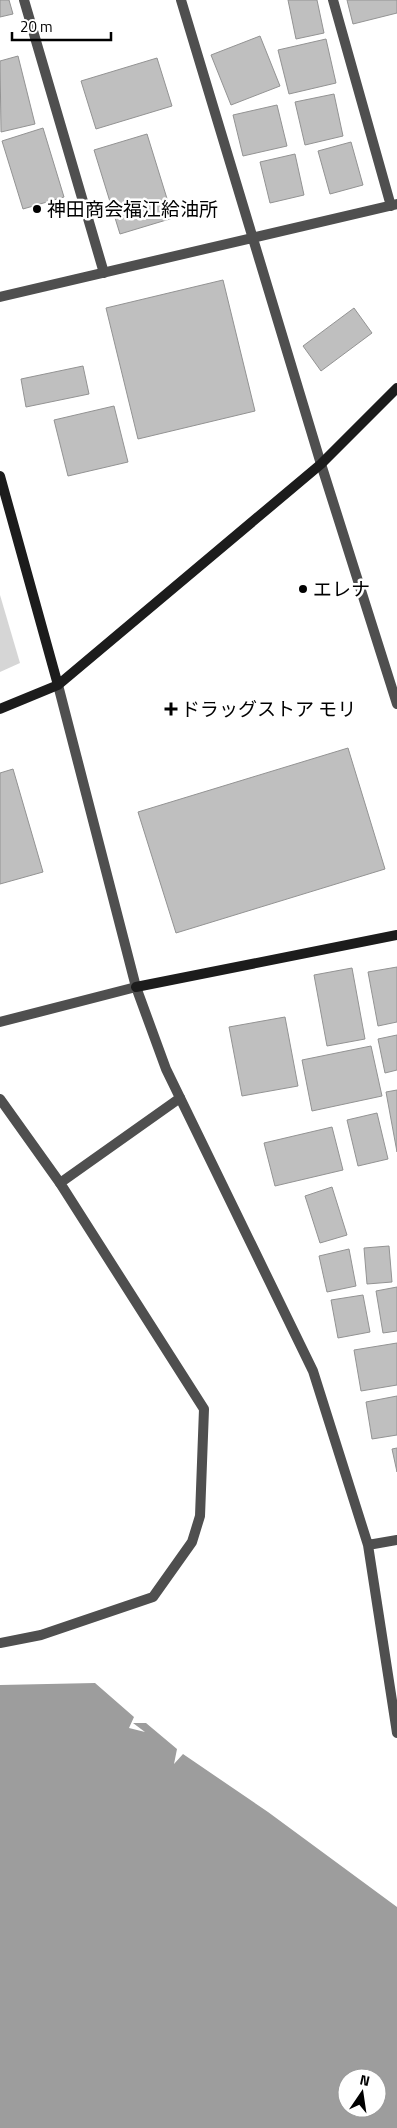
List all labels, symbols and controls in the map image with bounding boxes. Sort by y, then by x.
scale bar [12,10,111,42]
text: 20 m [20,15,53,38]
place label: 神田商会福江給油所 [47,194,218,223]
marker: 神田商会福江給油所 [31,203,43,215]
place label: エレナ [313,574,370,603]
marker: エレナ [297,583,309,595]
place label: ドラッグストア モリ [181,694,356,723]
marker: ドラッグストア モリ [165,703,177,715]
north arrow [337,2068,387,2118]
text: N [358,2069,372,2091]

